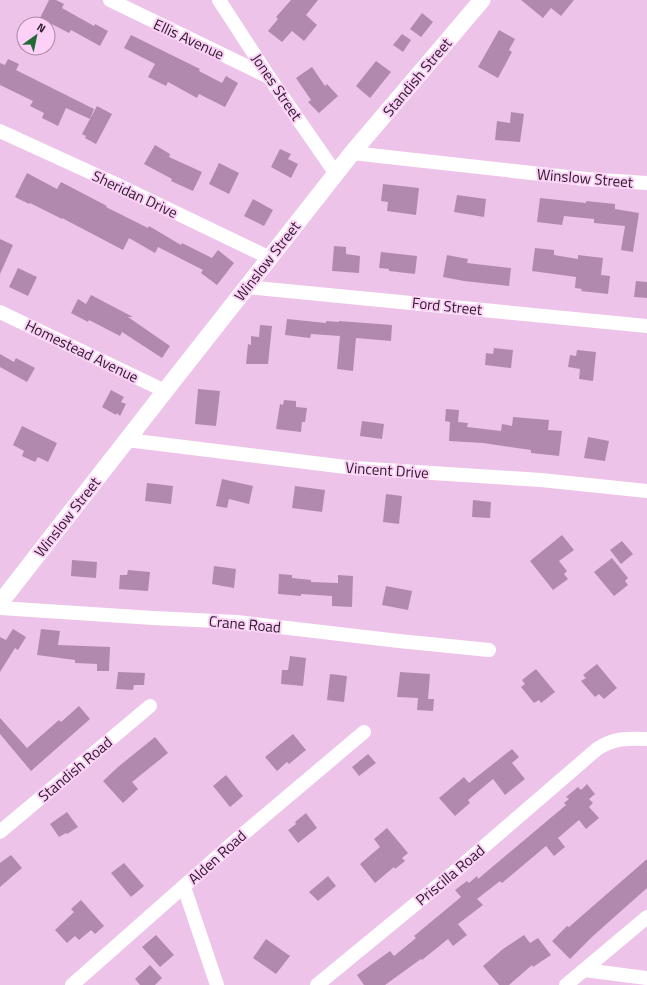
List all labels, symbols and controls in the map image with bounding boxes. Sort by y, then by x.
street label: Ellis Avenue [150,13,228,65]
north arrow [16,16,56,56]
text: N [34,19,49,36]
street label: Standish Street [377,32,457,122]
street label: Jones Street [246,49,308,126]
street label: Winslow Street [536,162,635,194]
street label: Sheridan Drive [89,164,181,224]
street label: Winslow Street [228,215,306,306]
street label: Ford Street [411,291,484,321]
street label: Homestead Avenue [21,314,143,388]
street label: Vincent Drive [345,456,429,484]
street label: Winslow Street [28,471,106,562]
street label: Crane Road [208,609,282,639]
street label: Standish Road [33,731,117,807]
street label: Alden Road [183,824,251,890]
street label: Priscilla Road [410,839,490,911]

